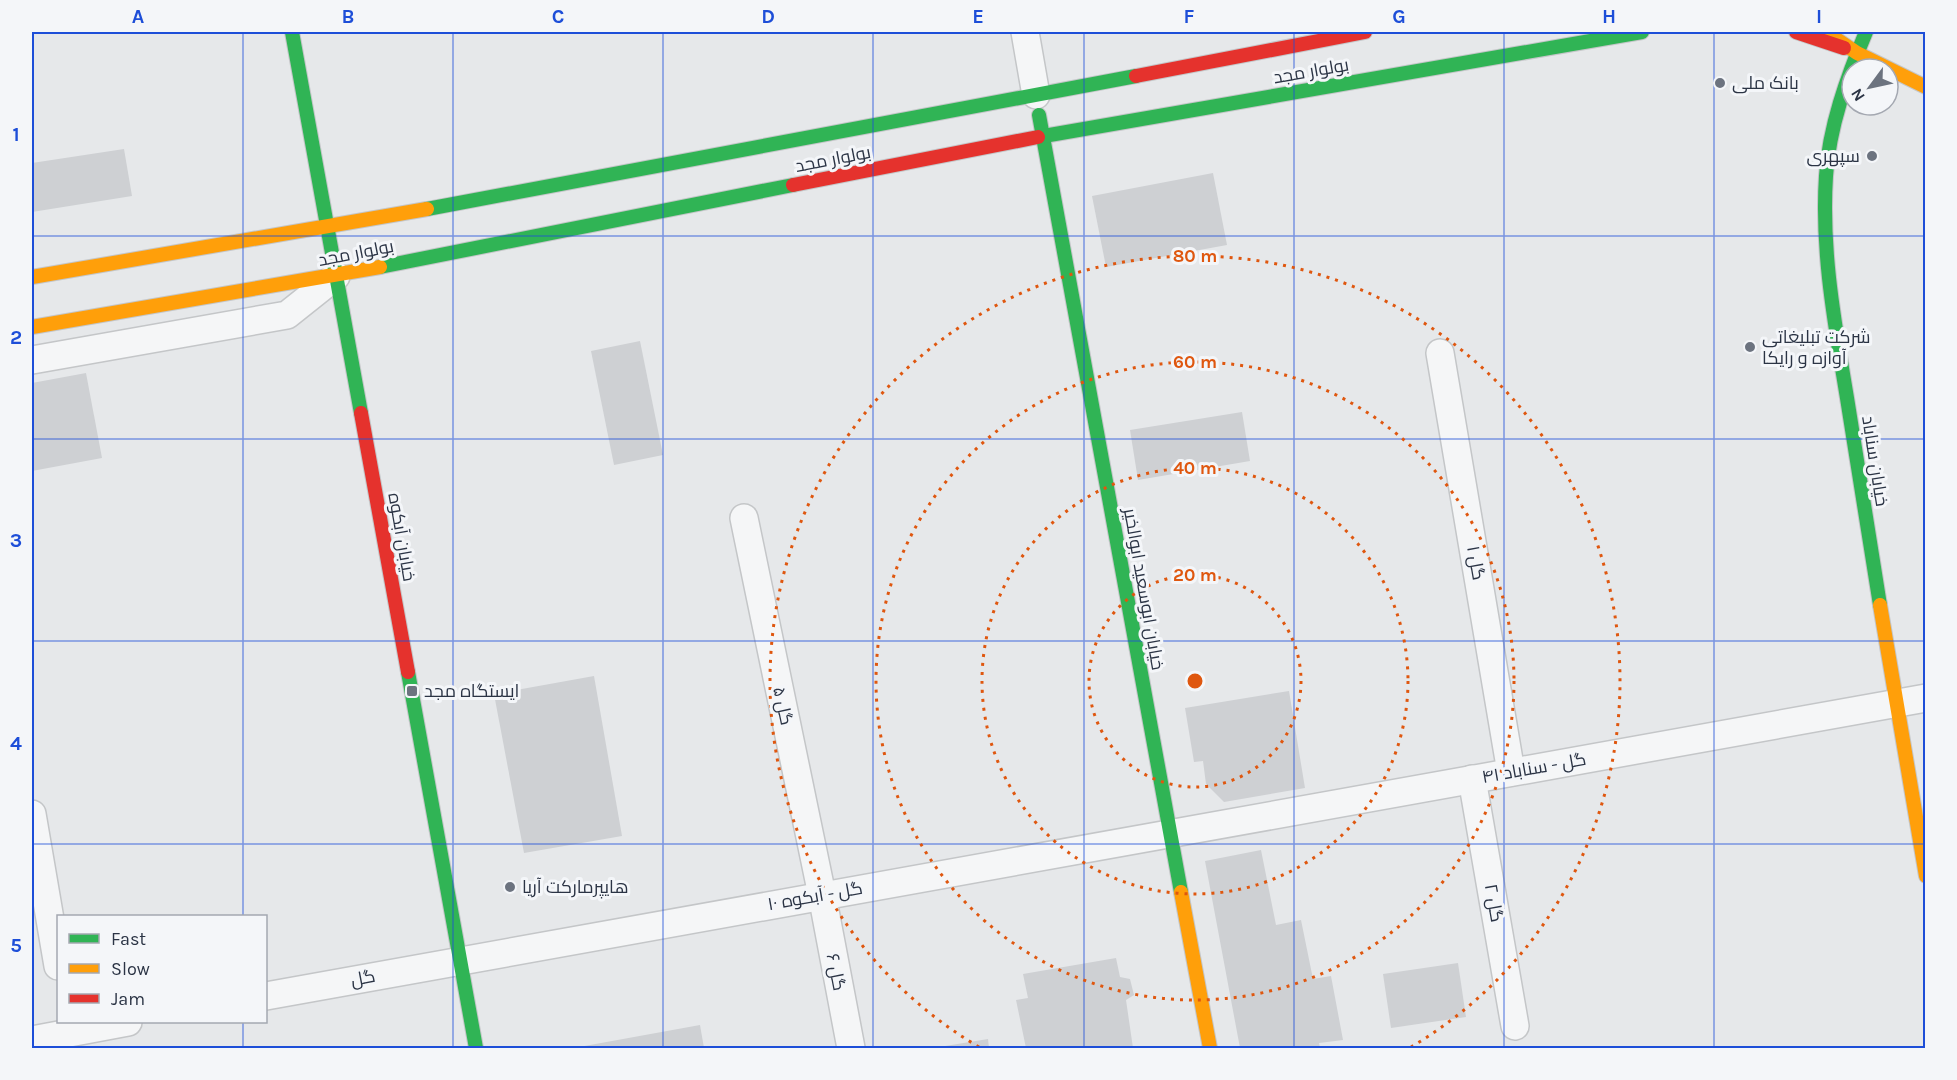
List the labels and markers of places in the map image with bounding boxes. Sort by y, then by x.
place label: بانک ملی [1732,72,1799,94]
marker: بانک ملی [1713,76,1727,90]
place label: سپهری [1806,145,1860,167]
marker: سپهری [1865,149,1879,163]
place label: شرکت تبلیغاتی آوازه و رایکا [1762,326,1871,369]
marker: شرکت تبلیغاتی آوازه و رایکا [1743,340,1757,354]
centre of rings [1185,671,1205,691]
place label: ایستگاه مجد [424,680,519,702]
marker: ایستگاه مجد [405,684,419,698]
place label: هایپرمارکت آریا [522,876,629,899]
marker: هایپرمارکت آریا [503,880,517,894]

